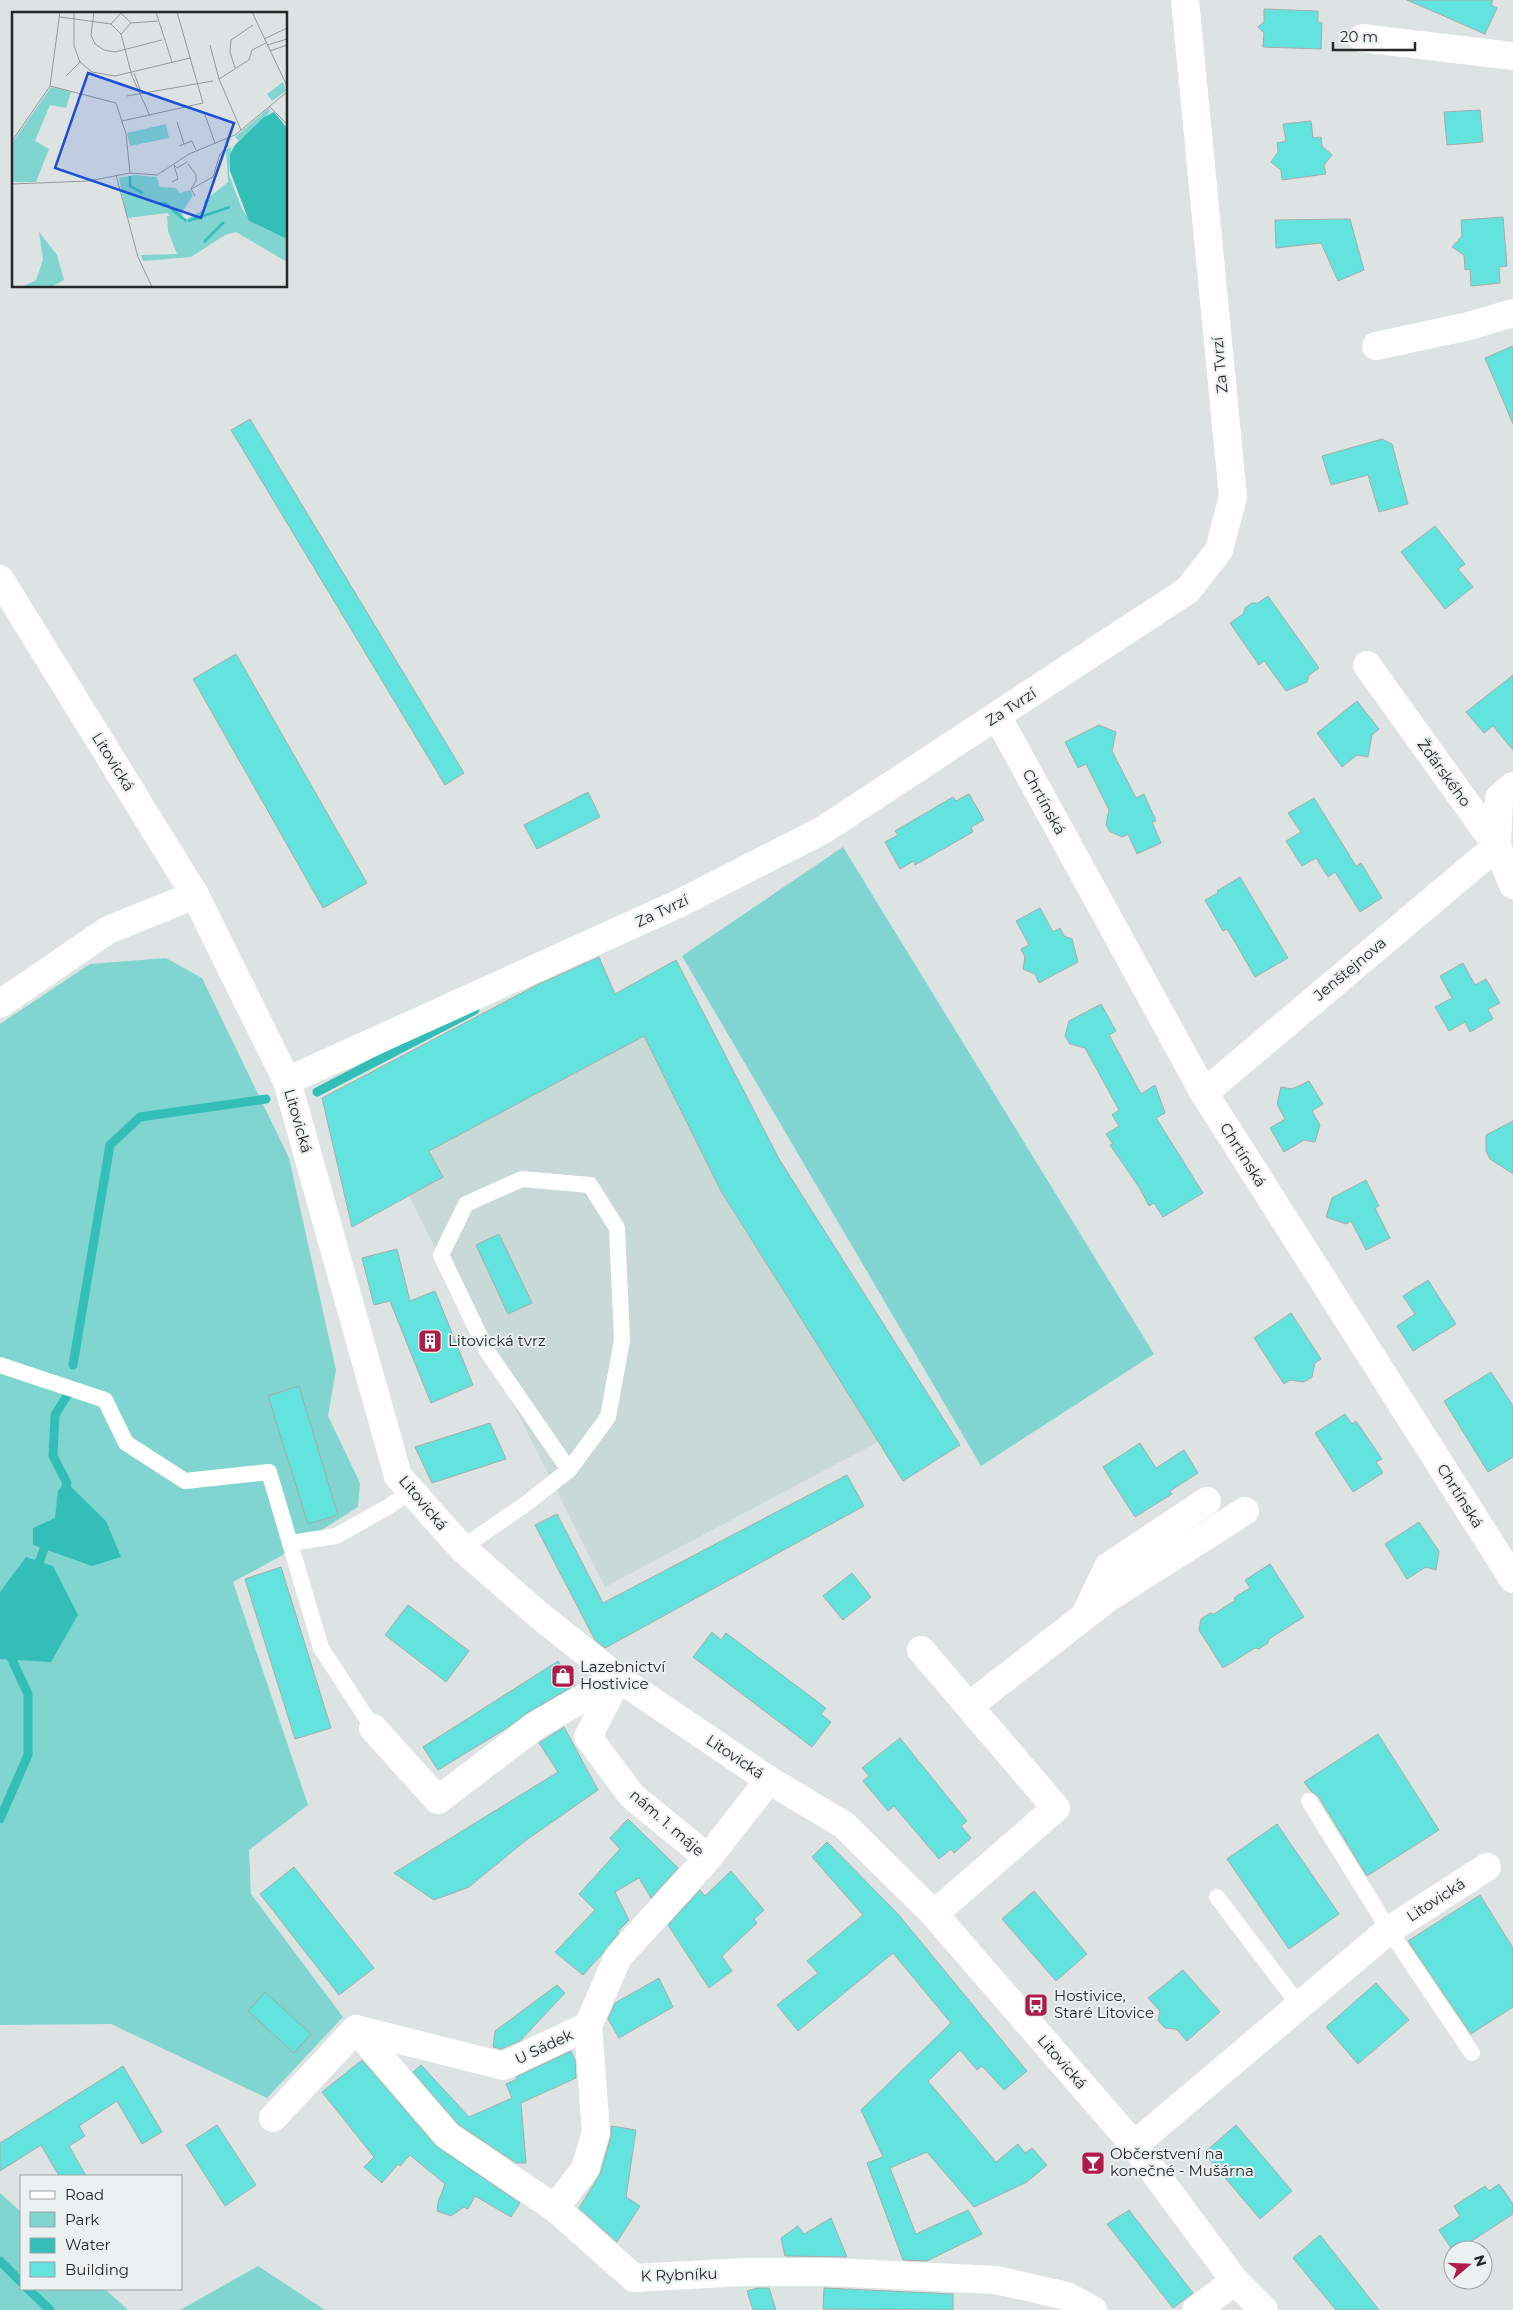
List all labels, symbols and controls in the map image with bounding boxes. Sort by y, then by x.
inset map [12,12,288,288]
scale bar [1333,20,1416,52]
text: 20 m [1340,27,1378,46]
street label: Za Tvrzí [1207,335,1231,394]
street label: Za Tvrzí [982,683,1040,730]
street label: Litovická [88,729,139,795]
street label: Žďárského [1413,735,1475,810]
street label: Chrtínská [1019,766,1070,838]
street label: Za Tvrzí [632,890,692,931]
street label: Jenštejnova [1309,933,1390,1005]
street label: Litovická [280,1087,317,1155]
street label: Chrtínská [1216,1119,1271,1190]
building icon: Litovická tvrz [417,1328,443,1354]
place label: Litovická tvrz [448,1331,546,1350]
street label: Chrtínská [1433,1460,1488,1531]
street label: Litovická [395,1471,452,1534]
place label: Lazebnictví Hostivice [580,1657,666,1693]
shop icon: Lazebnictví Hostivice [550,1663,576,1689]
street label: Litovická [703,1730,768,1783]
street label: nám. 1. máje [626,1785,708,1860]
street label: Litovická [1403,1874,1469,1925]
place label: Hostivice, Staré Litovice [1054,1986,1154,2022]
bus stop icon: Hostivice, Staré Litovice [1023,1992,1049,2018]
street label: U Sádek [512,2025,576,2068]
street label: Litovická [1034,2031,1091,2093]
place label: Občerstvení na konečné - Mušárna [1110,2144,1254,2180]
bar icon: Občerstvení na konečné - Mušárna [1080,2150,1106,2176]
legend [20,2175,182,2290]
text: Road [65,2185,104,2204]
text: Park [65,2210,99,2229]
text: Water [65,2235,111,2254]
north arrow [1443,2240,1493,2290]
text: N [1470,2252,1491,2269]
text: Building [65,2260,129,2279]
street label: K Rybníku [640,2264,718,2285]

